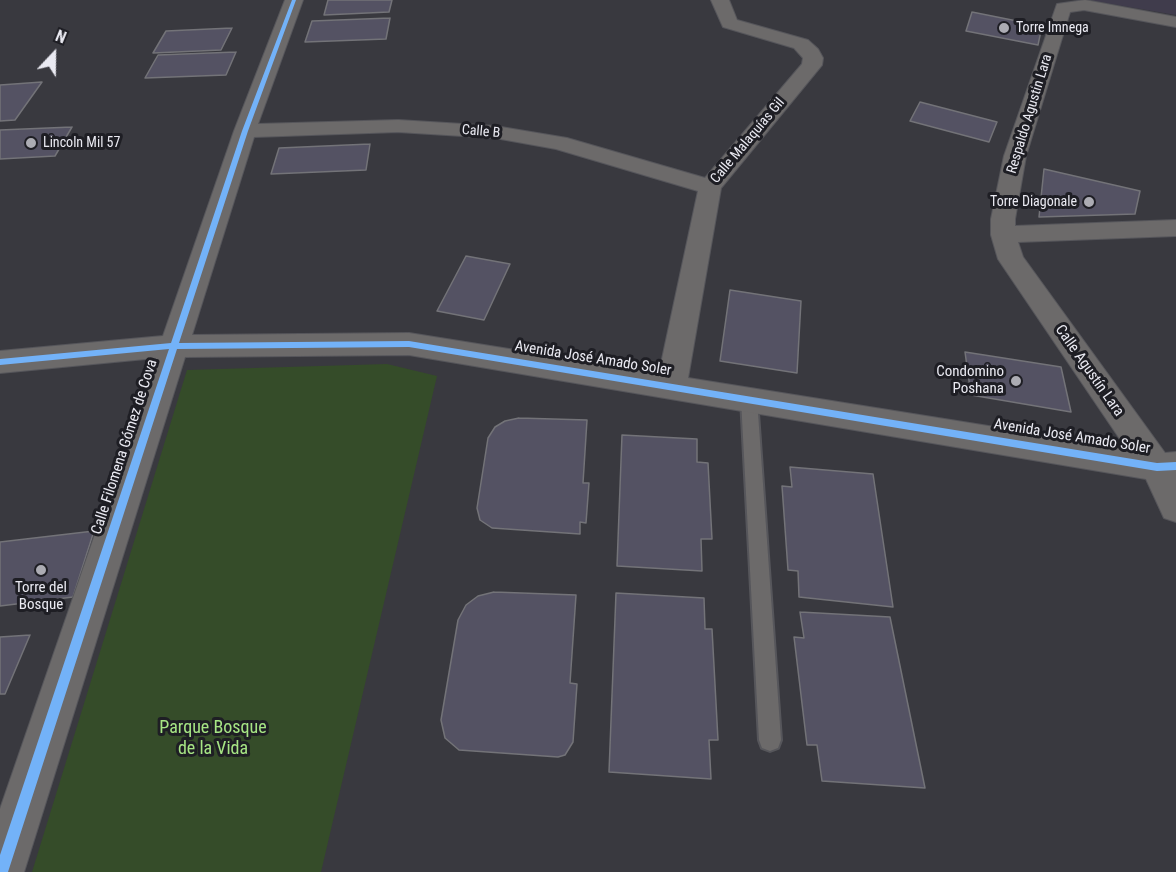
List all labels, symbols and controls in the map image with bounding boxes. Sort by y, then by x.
place label: Torre Imnega [1016,20,1089,36]
marker: Torre Imnega [997,21,1011,35]
north arrow [24,24,84,84]
text: N [53,26,69,47]
street label: Respaldo Agustin Lara [1004,52,1056,176]
street label: Calle Malaquías Gil [707,95,789,187]
street label: Calle B [461,122,501,142]
place label: Lincoln Mil 57 [43,135,120,151]
marker: Lincoln Mil 57 [24,136,38,150]
place label: Torre Diagonale [990,194,1077,210]
marker: Torre Diagonale [1082,195,1096,209]
street label: Calle Agustín Lara [1051,322,1127,420]
street label: Avenida José Amado Soler [513,338,673,380]
street label: Calle Filomena Gómez de Cova [88,357,162,537]
place label: Condomino Poshana [936,363,1004,398]
marker: Condomino Poshana [1009,374,1023,388]
street label: Avenida José Amado Soler [992,416,1152,458]
marker: Torre del Bosque [34,563,48,577]
place label: Torre del Bosque [15,579,67,614]
park label: Parque Bosque de la Vida [159,717,267,760]

